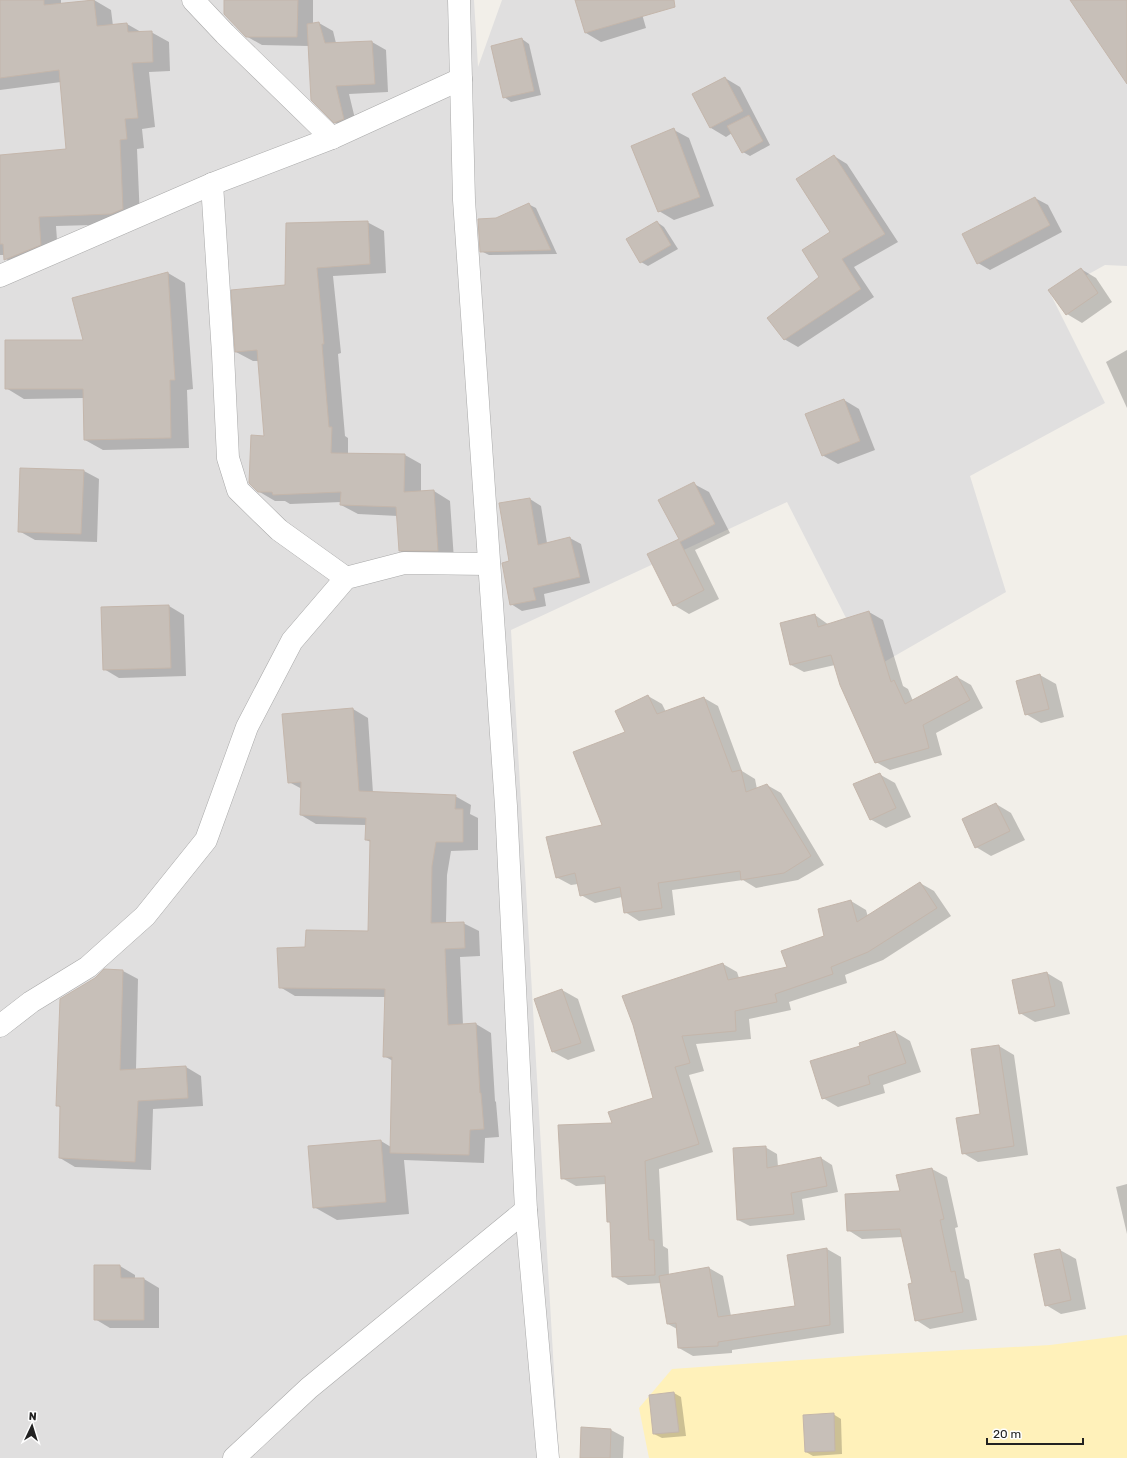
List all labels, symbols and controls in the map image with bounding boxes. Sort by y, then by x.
north arrow [12,1406,52,1446]
text: N [28,1410,37,1423]
scale bar [987,1420,1083,1446]
text: 20 m [993,1427,1021,1441]

